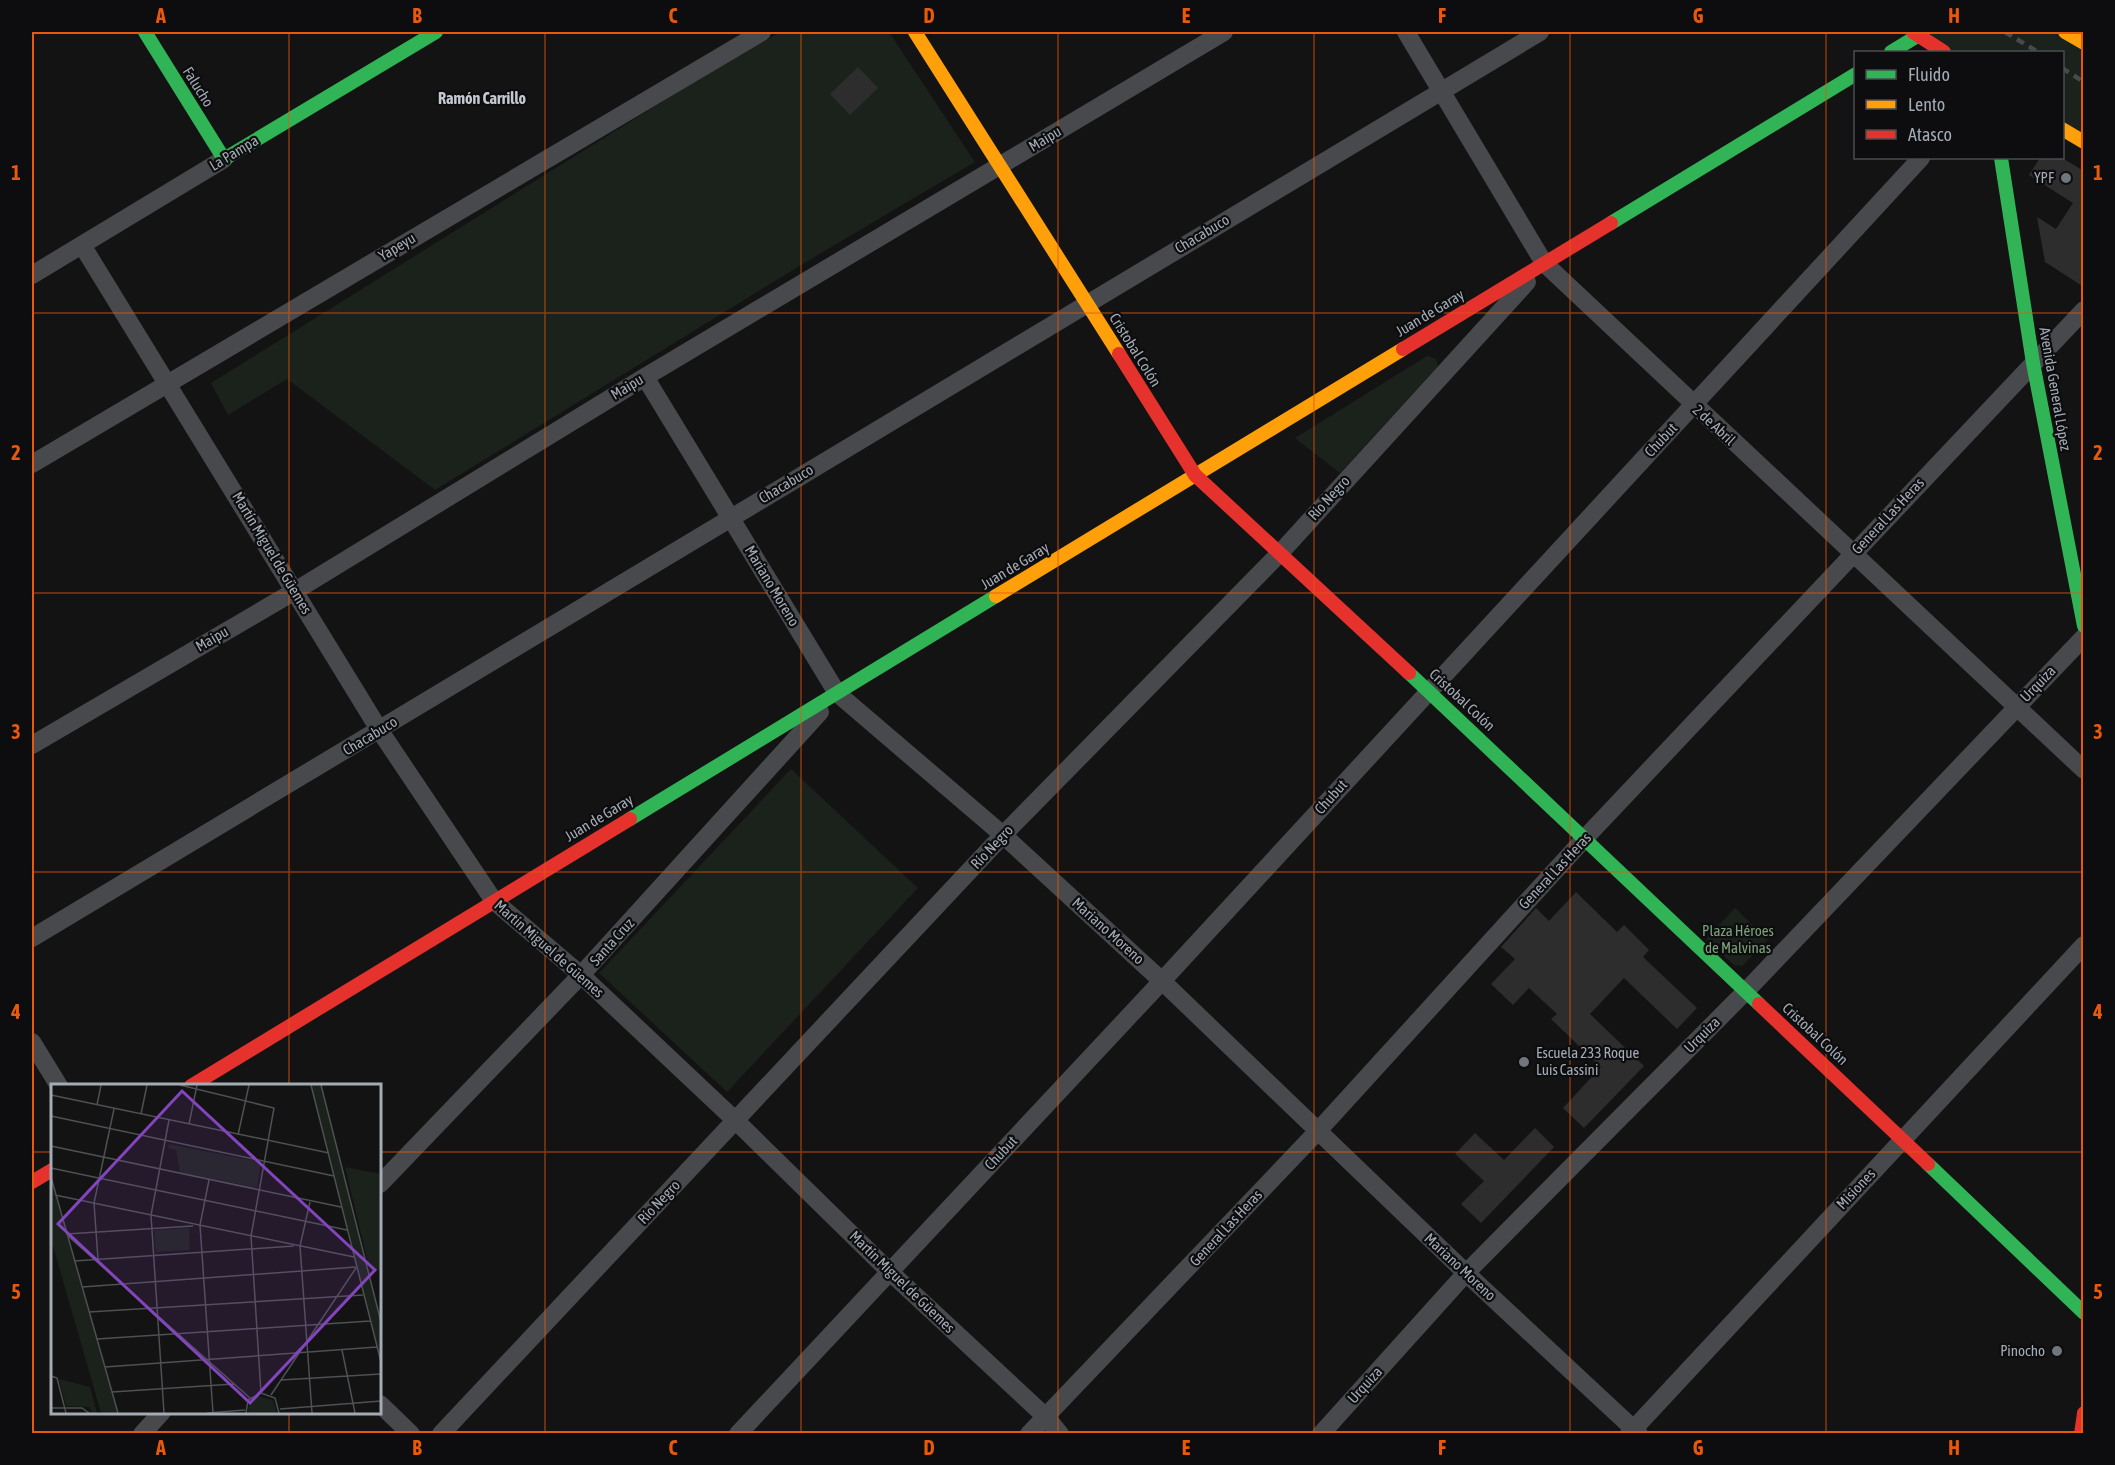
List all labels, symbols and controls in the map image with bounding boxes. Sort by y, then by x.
text: A [155,4,166,27]
text: B [412,4,422,27]
text: C [669,4,678,27]
text: D [923,4,935,27]
text: E [1182,4,1191,27]
text: F [1438,4,1446,27]
text: G [1693,4,1704,27]
text: H [1948,4,1960,27]
legend [1854,51,2064,159]
street label: Falucho [180,64,217,110]
text: Fluido [1908,64,1950,85]
district label: Ramón Carrillo [438,89,526,107]
text: Lento [1908,94,1945,115]
street label: Maipu [1025,122,1064,155]
text: Atasco [1908,124,1952,145]
street label: La Pampa [206,131,261,174]
text: 1 [11,161,21,184]
text: 1 [2093,161,2103,184]
place label: YPF [2034,169,2054,186]
marker: YPF [2059,171,2073,185]
street label: Chacabuco [1171,211,1232,256]
street label: Yapeyu [375,229,418,264]
street label: Juan de Garay [1393,286,1467,340]
street label: Cristobal Colón [1106,310,1165,390]
street label: Avenida General López [2036,326,2075,453]
street label: Maipu [607,370,646,403]
street label: 2 de Abril [1690,401,1739,448]
street label: Chubut [1641,419,1680,460]
text: 2 [11,441,21,464]
text: 2 [2093,441,2103,464]
street label: Chacabuco [755,461,816,506]
street label: Río Negro [1304,472,1353,523]
street label: General Las Heras [1848,474,1927,557]
street label: Martín Miguel de Güemes [229,489,316,617]
street label: Juan de Garay [978,539,1052,593]
street label: Mariano Moreno [742,542,803,629]
street label: Maipu [192,622,231,655]
street label: Urquiza [2016,662,2059,705]
street label: Cristobal Colón [1426,665,1499,734]
street label: Chacabuco [339,713,400,758]
text: 3 [11,720,21,743]
text: 3 [2093,720,2103,743]
street label: Chubut [1311,776,1350,817]
street label: Juan de Garay [562,791,636,845]
street label: Río Negro [967,821,1016,872]
street label: General Las Heras [1515,829,1594,912]
street label: Mariano Moreno [1069,894,1148,967]
street label: Martín Miguel de Güemes [491,897,607,1001]
street label: Santa Cruz [586,914,638,969]
park label: Plaza Héroes de Malvinas [1702,922,1774,956]
street label: Cristobal Colón [1779,999,1852,1068]
text: 4 [10,1000,21,1023]
text: 4 [2092,1000,2103,1023]
street label: Urquiza [1680,1013,1723,1056]
place label: Escuela 233 Roque Luis Cassini [1536,1044,1639,1078]
marker: Escuela 233 Roque Luis Cassini [1517,1055,1531,1069]
inset map [51,1084,381,1414]
street label: Chubut [981,1132,1020,1173]
street label: Misiones [1833,1165,1878,1212]
street label: Río Negro [634,1176,683,1227]
street label: General Las Heras [1186,1186,1265,1269]
street label: Martín Miguel de Güemes [846,1227,958,1336]
street label: Mariano Moreno [1421,1229,1499,1304]
text: 5 [11,1280,21,1303]
text: 5 [2093,1280,2103,1303]
place label: Pinocho [2000,1342,2045,1359]
marker: Pinocho [2050,1344,2064,1358]
street label: Urquiza [1344,1363,1385,1407]
text: A [155,1436,166,1459]
text: B [412,1436,422,1459]
text: C [669,1436,678,1459]
text: D [923,1436,935,1459]
text: E [1182,1436,1191,1459]
text: F [1438,1436,1446,1459]
text: G [1693,1436,1704,1459]
text: H [1948,1436,1960,1459]

